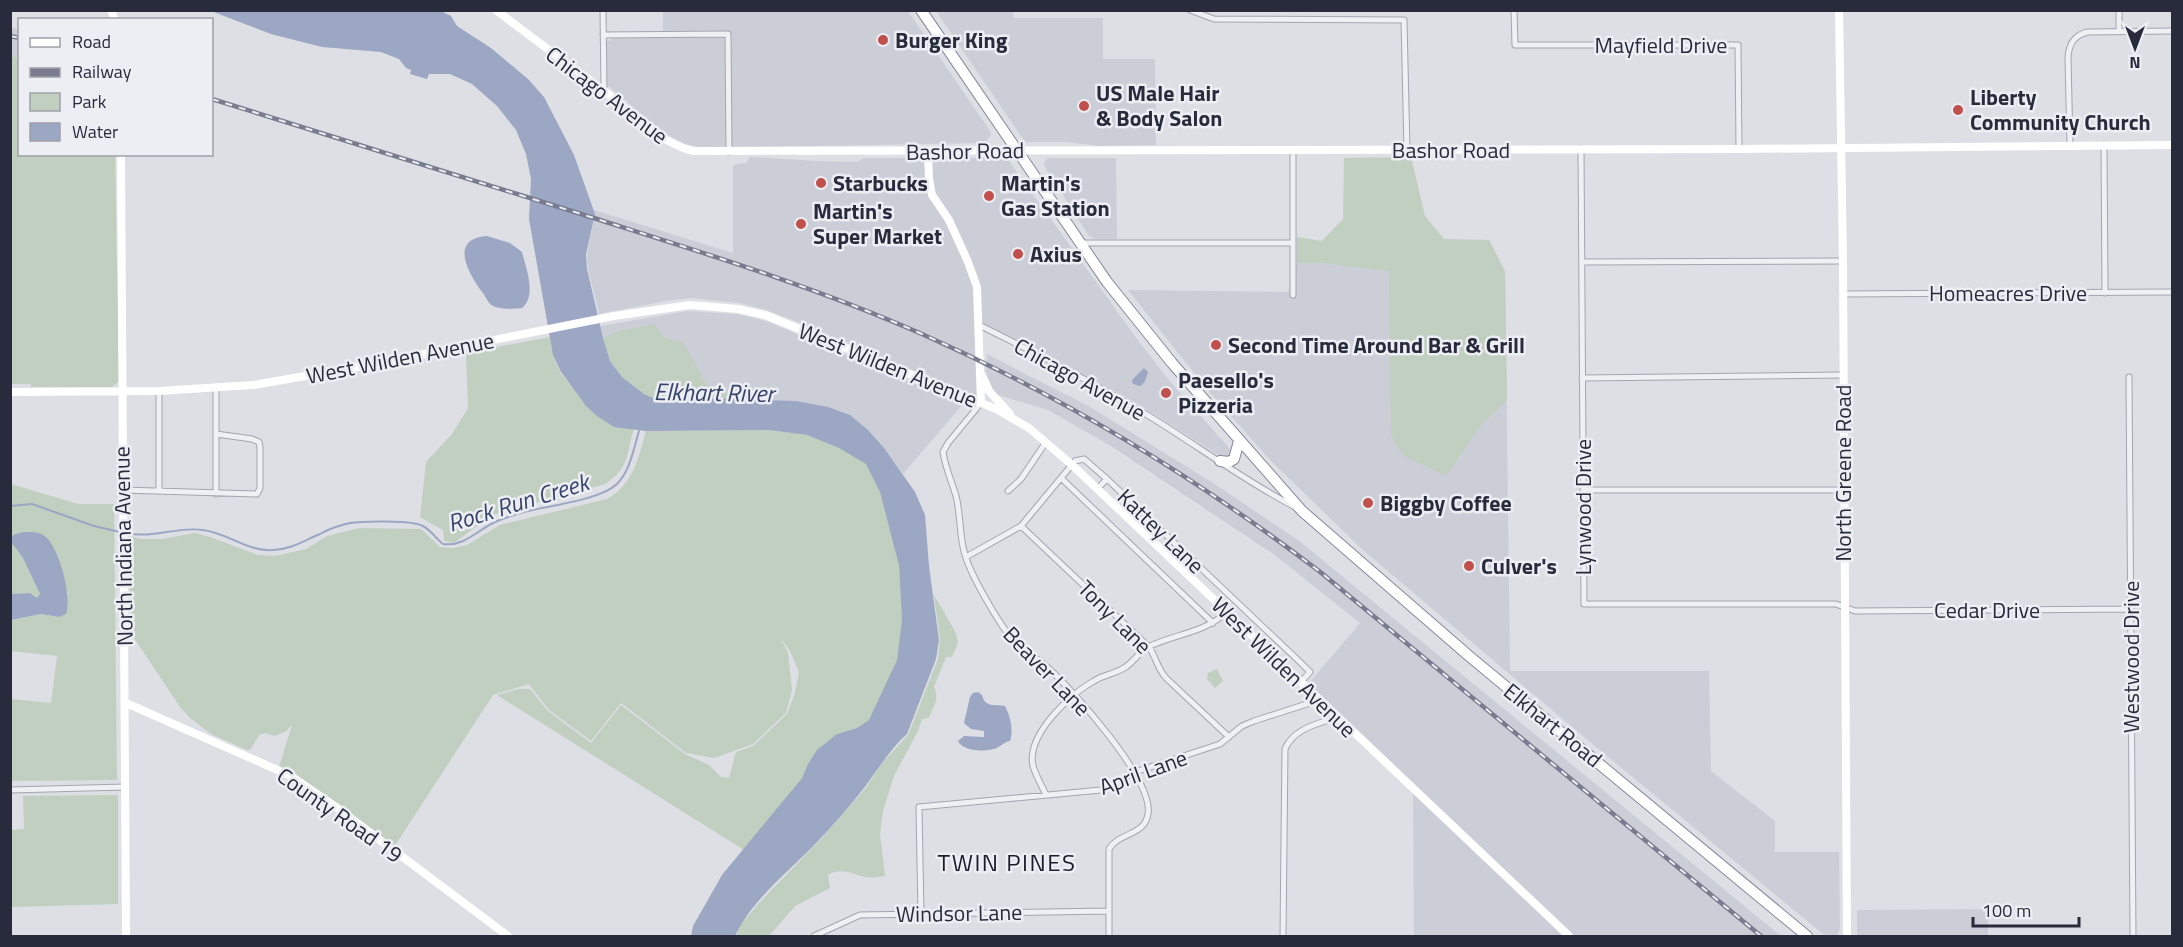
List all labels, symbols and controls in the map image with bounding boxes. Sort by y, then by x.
legend [18,18,213,156]
north arrow [2105,18,2165,78]
place label: Burger King [895,23,1008,57]
text: Road [72,28,111,55]
street label: Mayfield Drive [1595,28,1727,62]
marker: Burger King [876,33,890,47]
street label: Chicago Avenue [539,38,675,152]
text: N [2129,51,2141,75]
text: Railway [72,58,132,85]
place label: US Male Hair & Body Salon [1096,76,1222,135]
place label: Liberty Community Church [1970,80,2151,139]
text: Park [72,88,107,115]
marker: US Male Hair & Body Salon [1077,99,1091,113]
marker: Liberty Community Church [1951,103,1965,117]
text: Water [72,118,118,145]
street label: Bashor Road [906,133,1024,169]
street label: Bashor Road [1392,133,1510,167]
place label: Starbucks [833,166,928,200]
place label: Martin's Gas Station [1001,166,1110,225]
marker: Starbucks [814,176,828,190]
marker: Martin's Gas Station [982,189,996,203]
place label: Martin's Super Market [813,194,942,253]
marker: Martin's Super Market [794,217,808,231]
place label: Axius [1030,237,1082,271]
marker: Axius [1011,247,1025,261]
street label: Homeacres Drive [1929,276,2087,310]
street label: West Wilden Avenue [793,314,983,416]
street label: West Wilden Avenue [303,323,497,393]
place label: Second Time Around Bar & Grill [1228,328,1525,362]
street label: Chicago Avenue [1008,329,1152,429]
marker: Second Time Around Bar & Grill [1209,338,1223,352]
place label: Paesello's Pizzeria [1178,363,1274,422]
water label: Elkhart River [654,373,778,411]
street label: North Greene Road [1826,385,1860,561]
marker: Paesello's Pizzeria [1159,386,1173,400]
street label: Lynwood Drive [1566,439,1600,575]
street label: North Indiana Avenue [104,446,142,646]
water label: Rock Run Creek [443,462,596,541]
street label: Kattey Lane [1110,481,1212,581]
place label: Biggby Coffee [1380,486,1512,520]
marker: Biggby Coffee [1361,496,1375,510]
place label: Culver's [1481,549,1557,583]
marker: Culver's [1462,559,1476,573]
street label: Tony Lane [1070,572,1160,662]
street label: Westwood Drive [2114,581,2148,733]
street label: West Wilden Avenue [1204,589,1364,745]
street label: Cedar Drive [1934,593,2040,627]
street label: Beaver Lane [995,618,1099,724]
street label: Elkhart Road [1496,675,1610,775]
street label: April Lane [1094,740,1192,804]
street label: County Road 19 [270,759,410,871]
district label: TWIN PINES [938,844,1076,880]
scale bar [1973,890,2080,928]
street label: Windsor Lane [895,895,1023,931]
text: 100 m [1982,897,2031,924]

